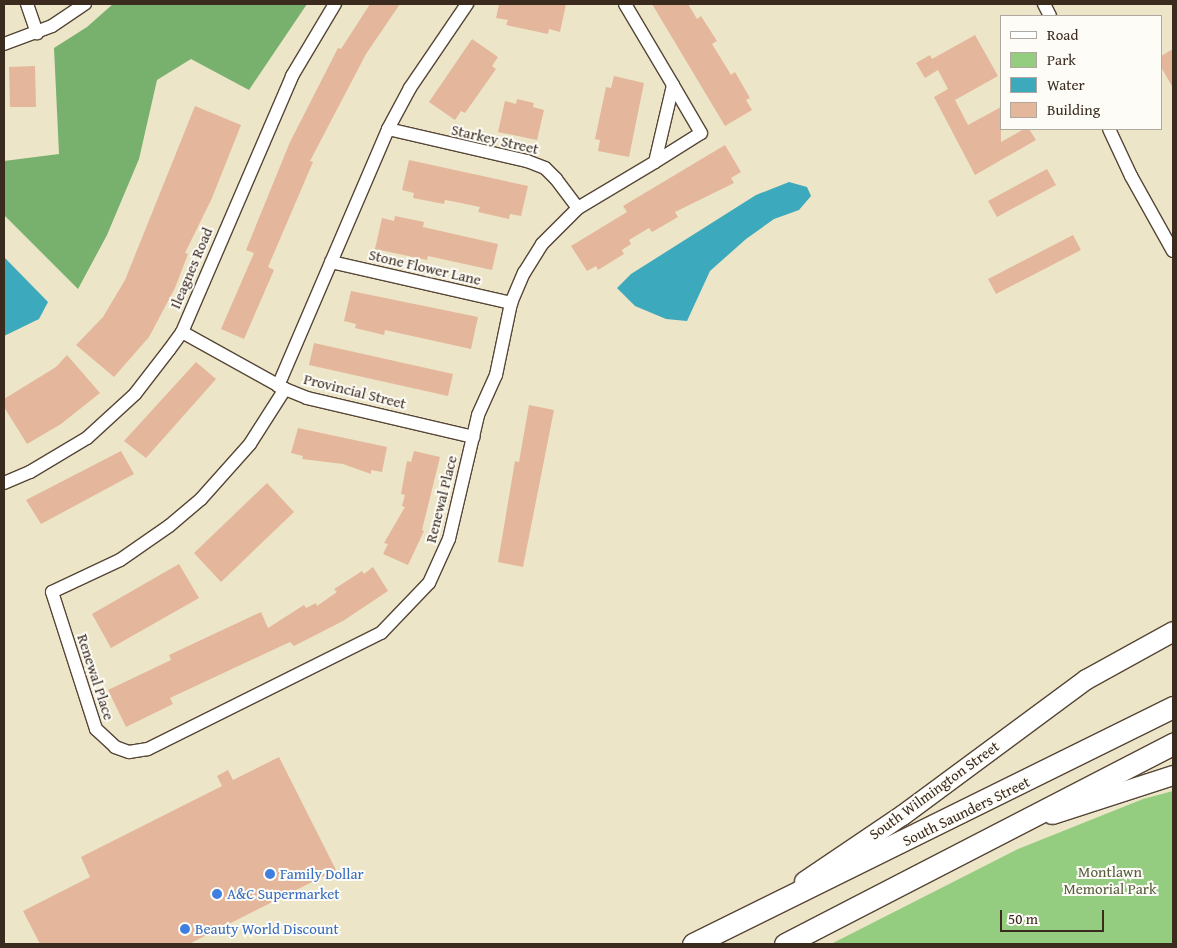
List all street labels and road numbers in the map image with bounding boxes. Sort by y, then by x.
street label: Starkey Street [450,120,540,158]
street label: Ileagnes Road [166,225,216,311]
street label: Stone Flower Lane [367,245,483,289]
street label: Provincial Street [302,370,408,412]
street label: Renewal Place [421,454,461,544]
street label: Renewal Place [74,632,118,722]
street label: South Wilmington Street [866,737,1002,843]
street label: South Saunders Street [899,772,1033,850]

